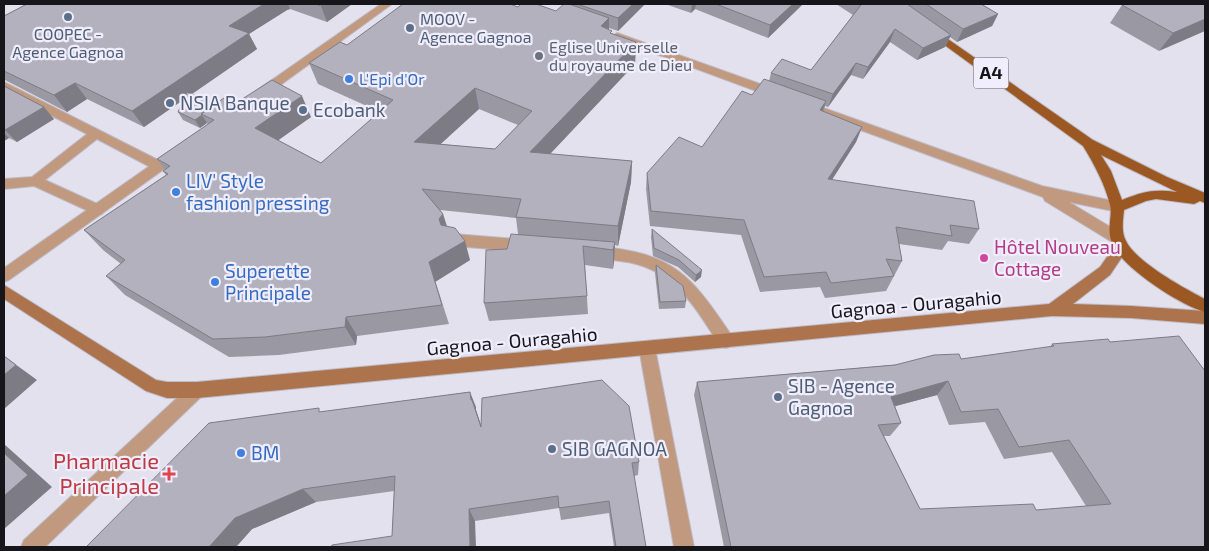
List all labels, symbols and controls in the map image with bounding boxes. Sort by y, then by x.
place label: MOOV - Agence Gagnoa [420,9,532,46]
marker: COOPEC - Agence Gagnoa [62,11,74,23]
marker: MOOV - Agence Gagnoa [404,22,416,34]
place label: COOPEC - Agence Gagnoa [12,24,124,61]
place label: Eglise Universelle du royaume de Dieu [549,37,692,74]
marker: Eglise Universelle du royaume de Dieu [533,50,545,62]
road number: A4 [974,58,1008,88]
place label: L'Epi d'Or [359,69,425,88]
marker: L'Epi d'Or [343,73,355,85]
place label: NSIA Banque [180,91,290,114]
marker: NSIA Banque [164,97,176,109]
place label: Ecobank [313,98,386,121]
marker: Ecobank [297,104,309,116]
place label: LIV' Style fashion pressing [186,169,330,214]
marker: LIV' Style fashion pressing [170,186,182,198]
place label: Hôtel Nouveau Cottage [994,235,1121,280]
marker: Hôtel Nouveau Cottage [978,252,990,264]
place label: Superette Principale [225,259,311,304]
marker: Superette Principale [209,276,221,288]
street label: Gagnoa - Ouragahio [830,285,1002,322]
street label: Gagnoa - Ouragahio [426,322,598,359]
place label: SIB - Agence Gagnoa [788,374,895,419]
marker: SIB - Agence Gagnoa [772,391,784,403]
place label: SIB GAGNOA [562,437,667,460]
place label: BM [251,441,279,464]
marker: SIB GAGNOA [546,443,558,455]
place label: Pharmacie Principale [53,447,159,498]
marker: BM [235,447,247,459]
marker: Pharmacie Principale [163,468,175,480]

